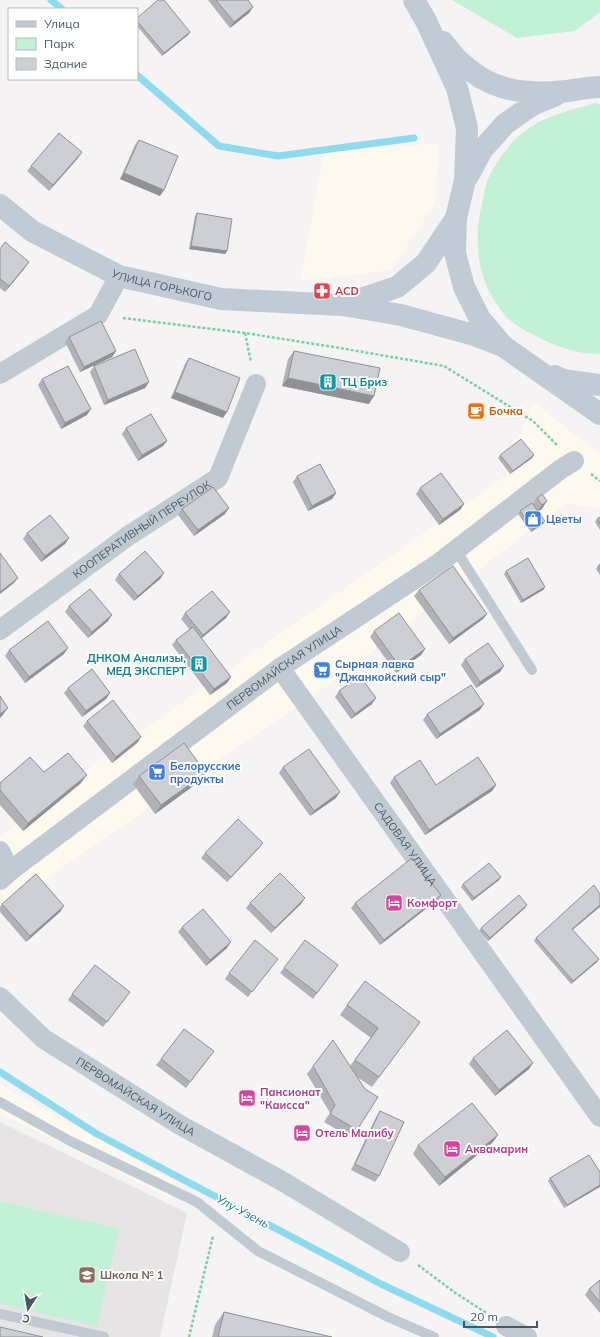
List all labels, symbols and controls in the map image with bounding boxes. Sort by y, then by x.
legend [8,8,138,80]
text: Улица [43,16,80,31]
text: Парк [44,36,75,51]
text: Здание [44,56,88,71]
street label: УЛИЦА ГОРЬКОГО [108,266,214,304]
pharmacy icon: ACD [312,281,332,301]
place label: ACD [335,284,359,298]
building icon: ТЦ Бриз [318,372,338,392]
place label: ТЦ Бриз [341,375,387,389]
cafe icon: Бочка [466,401,486,421]
place label: Бочка [489,404,523,418]
street label: КООПЕРАТИВНЫЙ ПЕРЕУЛОК [70,477,214,581]
shop icon: Цветы [523,509,543,529]
place label: Цветы [546,512,582,526]
street label: ПЕРВОМАЙСКАЯ УЛИЦА [224,622,344,713]
place label: ДНКОМ Анализы, МЕД ЭКСПЕРТ [87,651,186,678]
building icon: ДНКОМ Анализы, МЕД ЭКСПЕРТ [189,654,209,674]
place label: Сырная лавка "Джанкойский сыр" [335,657,446,684]
supermarket icon: Сырная лавка "Джанкойский сыр" [312,660,332,680]
place label: Белорусские продукты [170,759,241,786]
supermarket icon: Белорусские продукты [147,762,167,782]
street label: САДОВАЯ УЛИЦА [371,799,440,888]
hotel icon: Комфорт [384,893,404,913]
place label: Комфорт [407,896,458,910]
street label: ПЕРВОМАЙСКАЯ УЛИЦА [73,1054,198,1139]
place label: Пансионат "Каисса" [260,1085,321,1112]
hotel icon: Пансионат "Каисса" [237,1088,257,1108]
hotel icon: Отель Малибу [292,1123,312,1143]
place label: Отель Малибу [315,1126,395,1140]
hotel icon: Аквамарин [442,1139,462,1159]
place label: Аквамарин [465,1142,528,1156]
water label: Улу-Узень [214,1191,273,1232]
school or university icon: Школа № 1 [77,1265,97,1285]
place label: Школа № 1 [100,1268,164,1282]
north arrow [8,1289,48,1329]
scale bar [464,1303,537,1329]
text: 20 m [470,1309,498,1324]
text: С [20,1311,31,1326]

